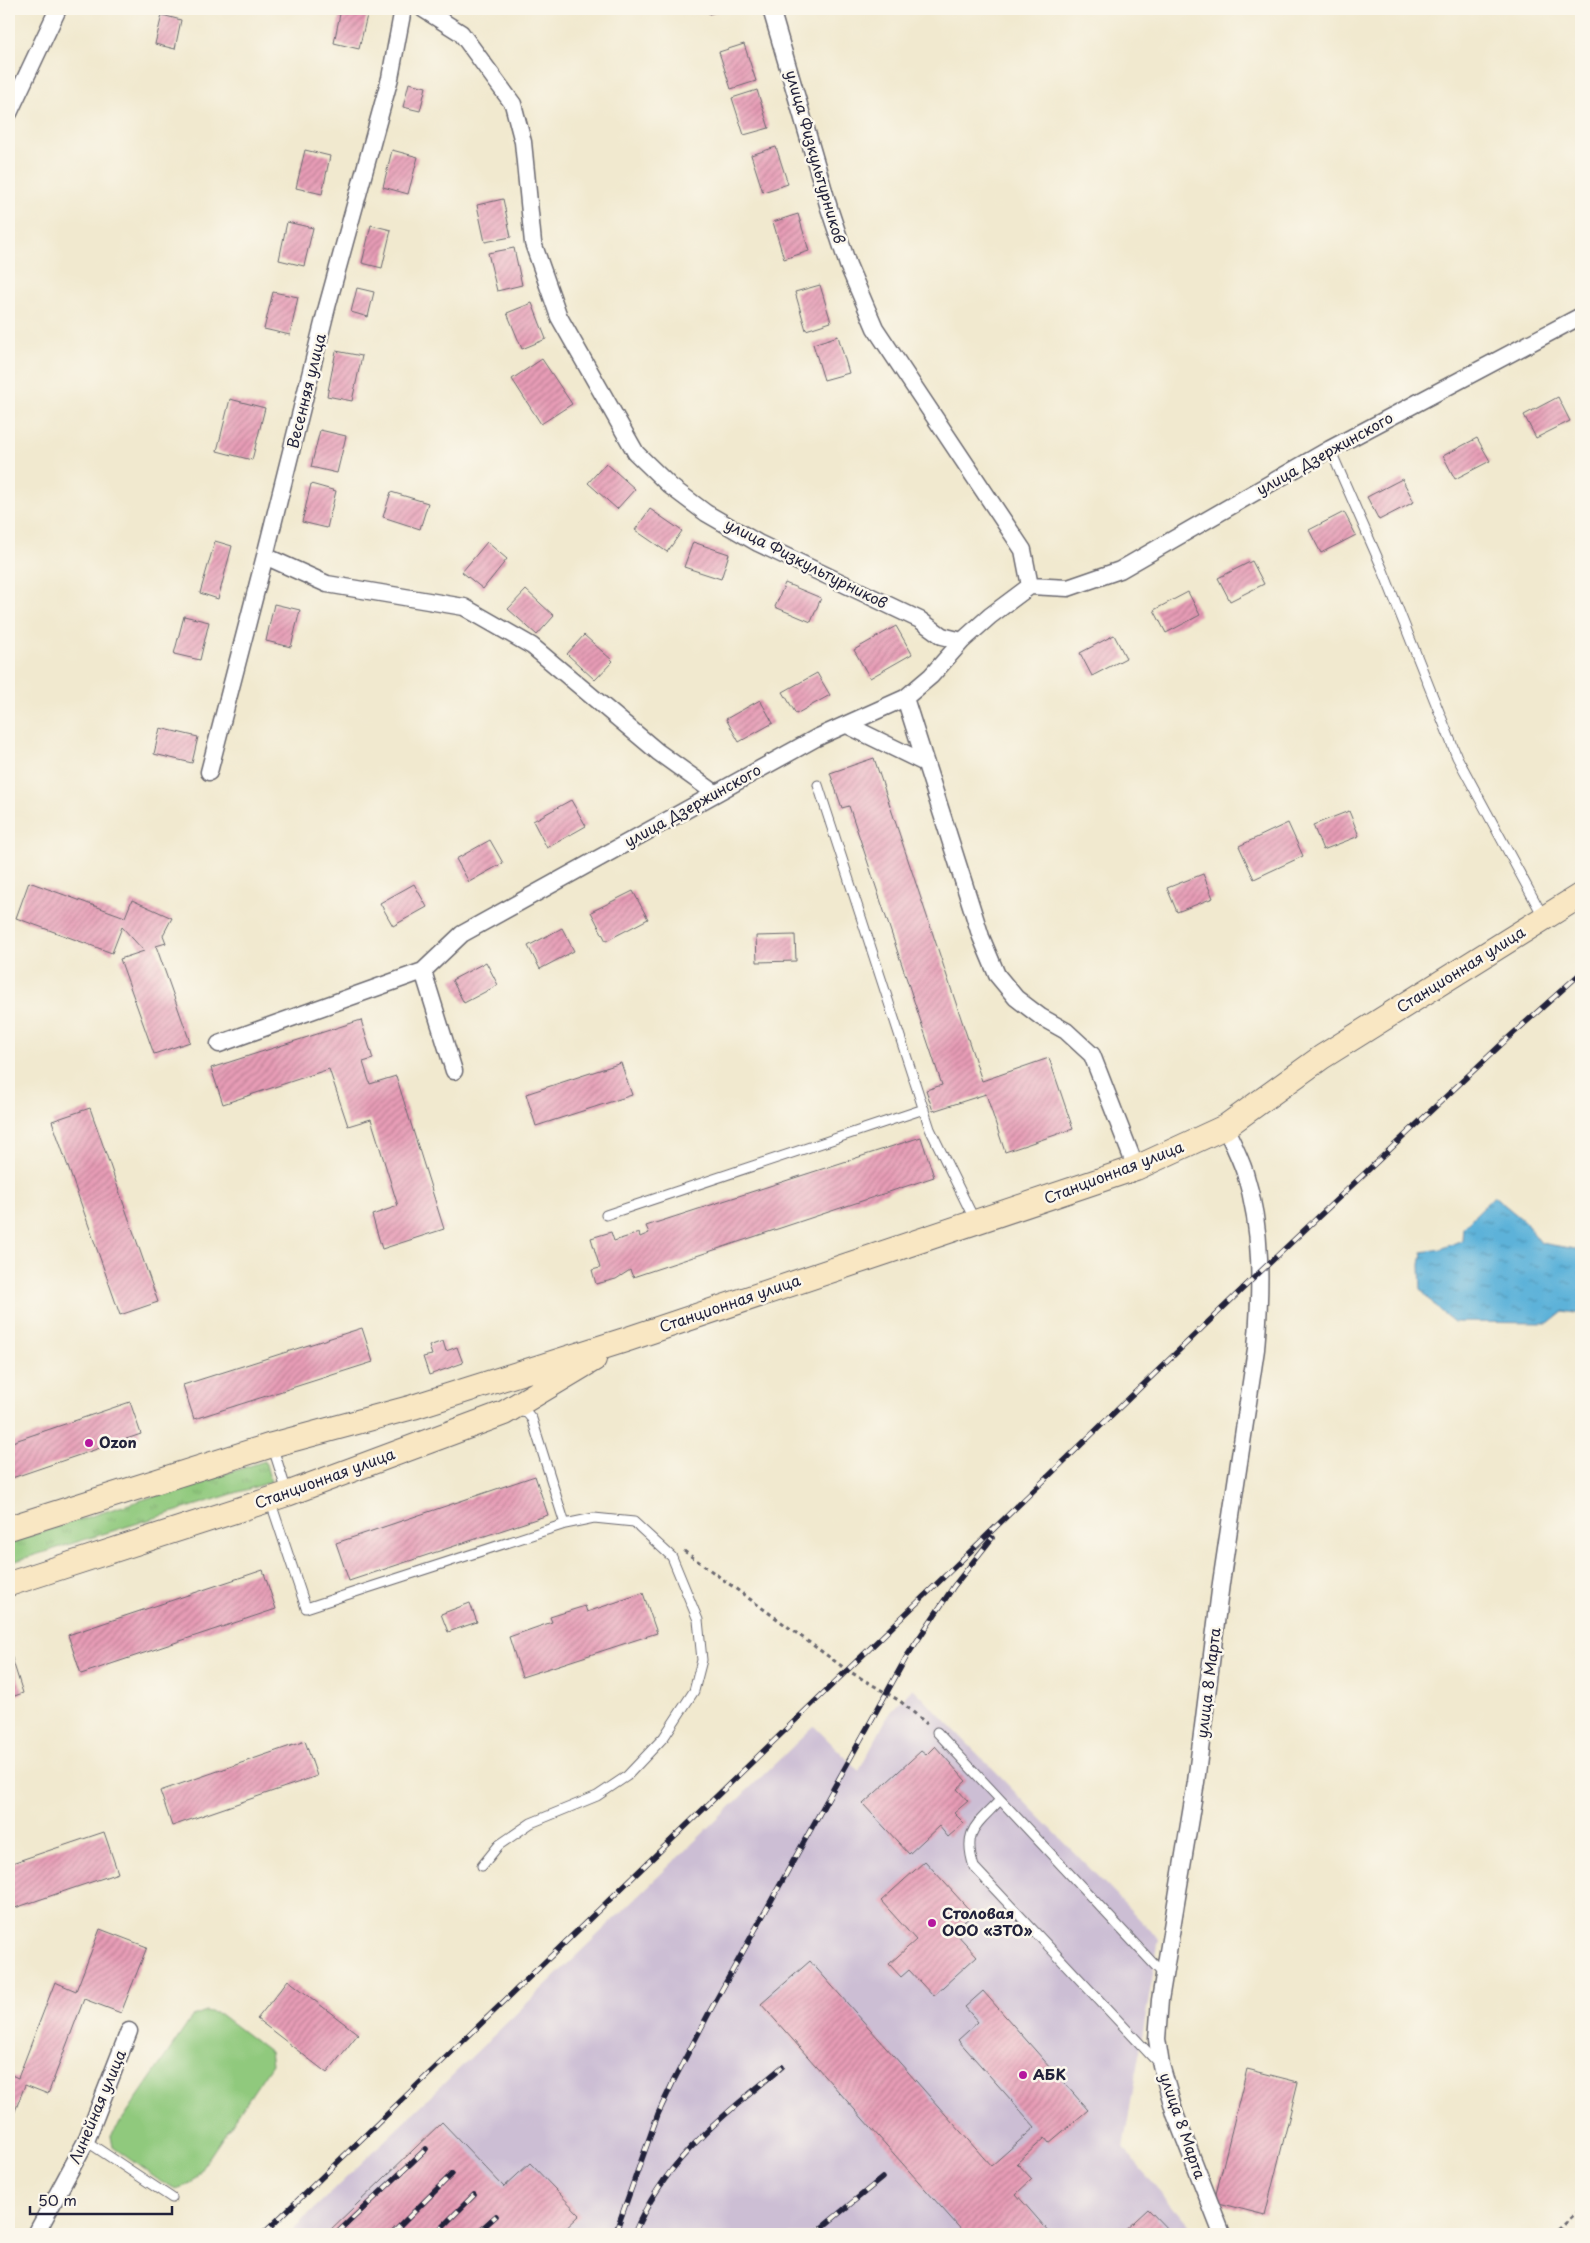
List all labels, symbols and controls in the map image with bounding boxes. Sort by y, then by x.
street label: улица Физкультурников [781,67,852,246]
street label: Весенняя улица [280,330,331,451]
street label: улица Дзержинского [1252,405,1397,500]
street label: улица Физкультурников [721,512,892,614]
street label: улица Дзержинского [620,757,765,852]
street label: Станционная улица [1391,919,1530,1018]
street label: Станционная улица [1040,1134,1187,1209]
street label: Станционная улица [656,1267,804,1338]
place label: Ozon [99,1430,137,1453]
marker: Ozon [83,1437,95,1449]
street label: Станционная улица [251,1441,398,1514]
street label: улица 8 Марта [1189,1625,1226,1739]
place label: Столовая ООО «ЗТО» [942,1901,1032,1941]
marker: Столовая ООО «ЗТО» [926,1917,938,1929]
street label: Линейная улица [62,2045,131,2167]
place label: АБК [1033,2062,1066,2085]
marker: АБК [1017,2069,1029,2081]
street label: улица 8 Марта [1154,2069,1213,2183]
scale bar [30,2183,172,2215]
text: 50 m [38,2188,77,2211]

